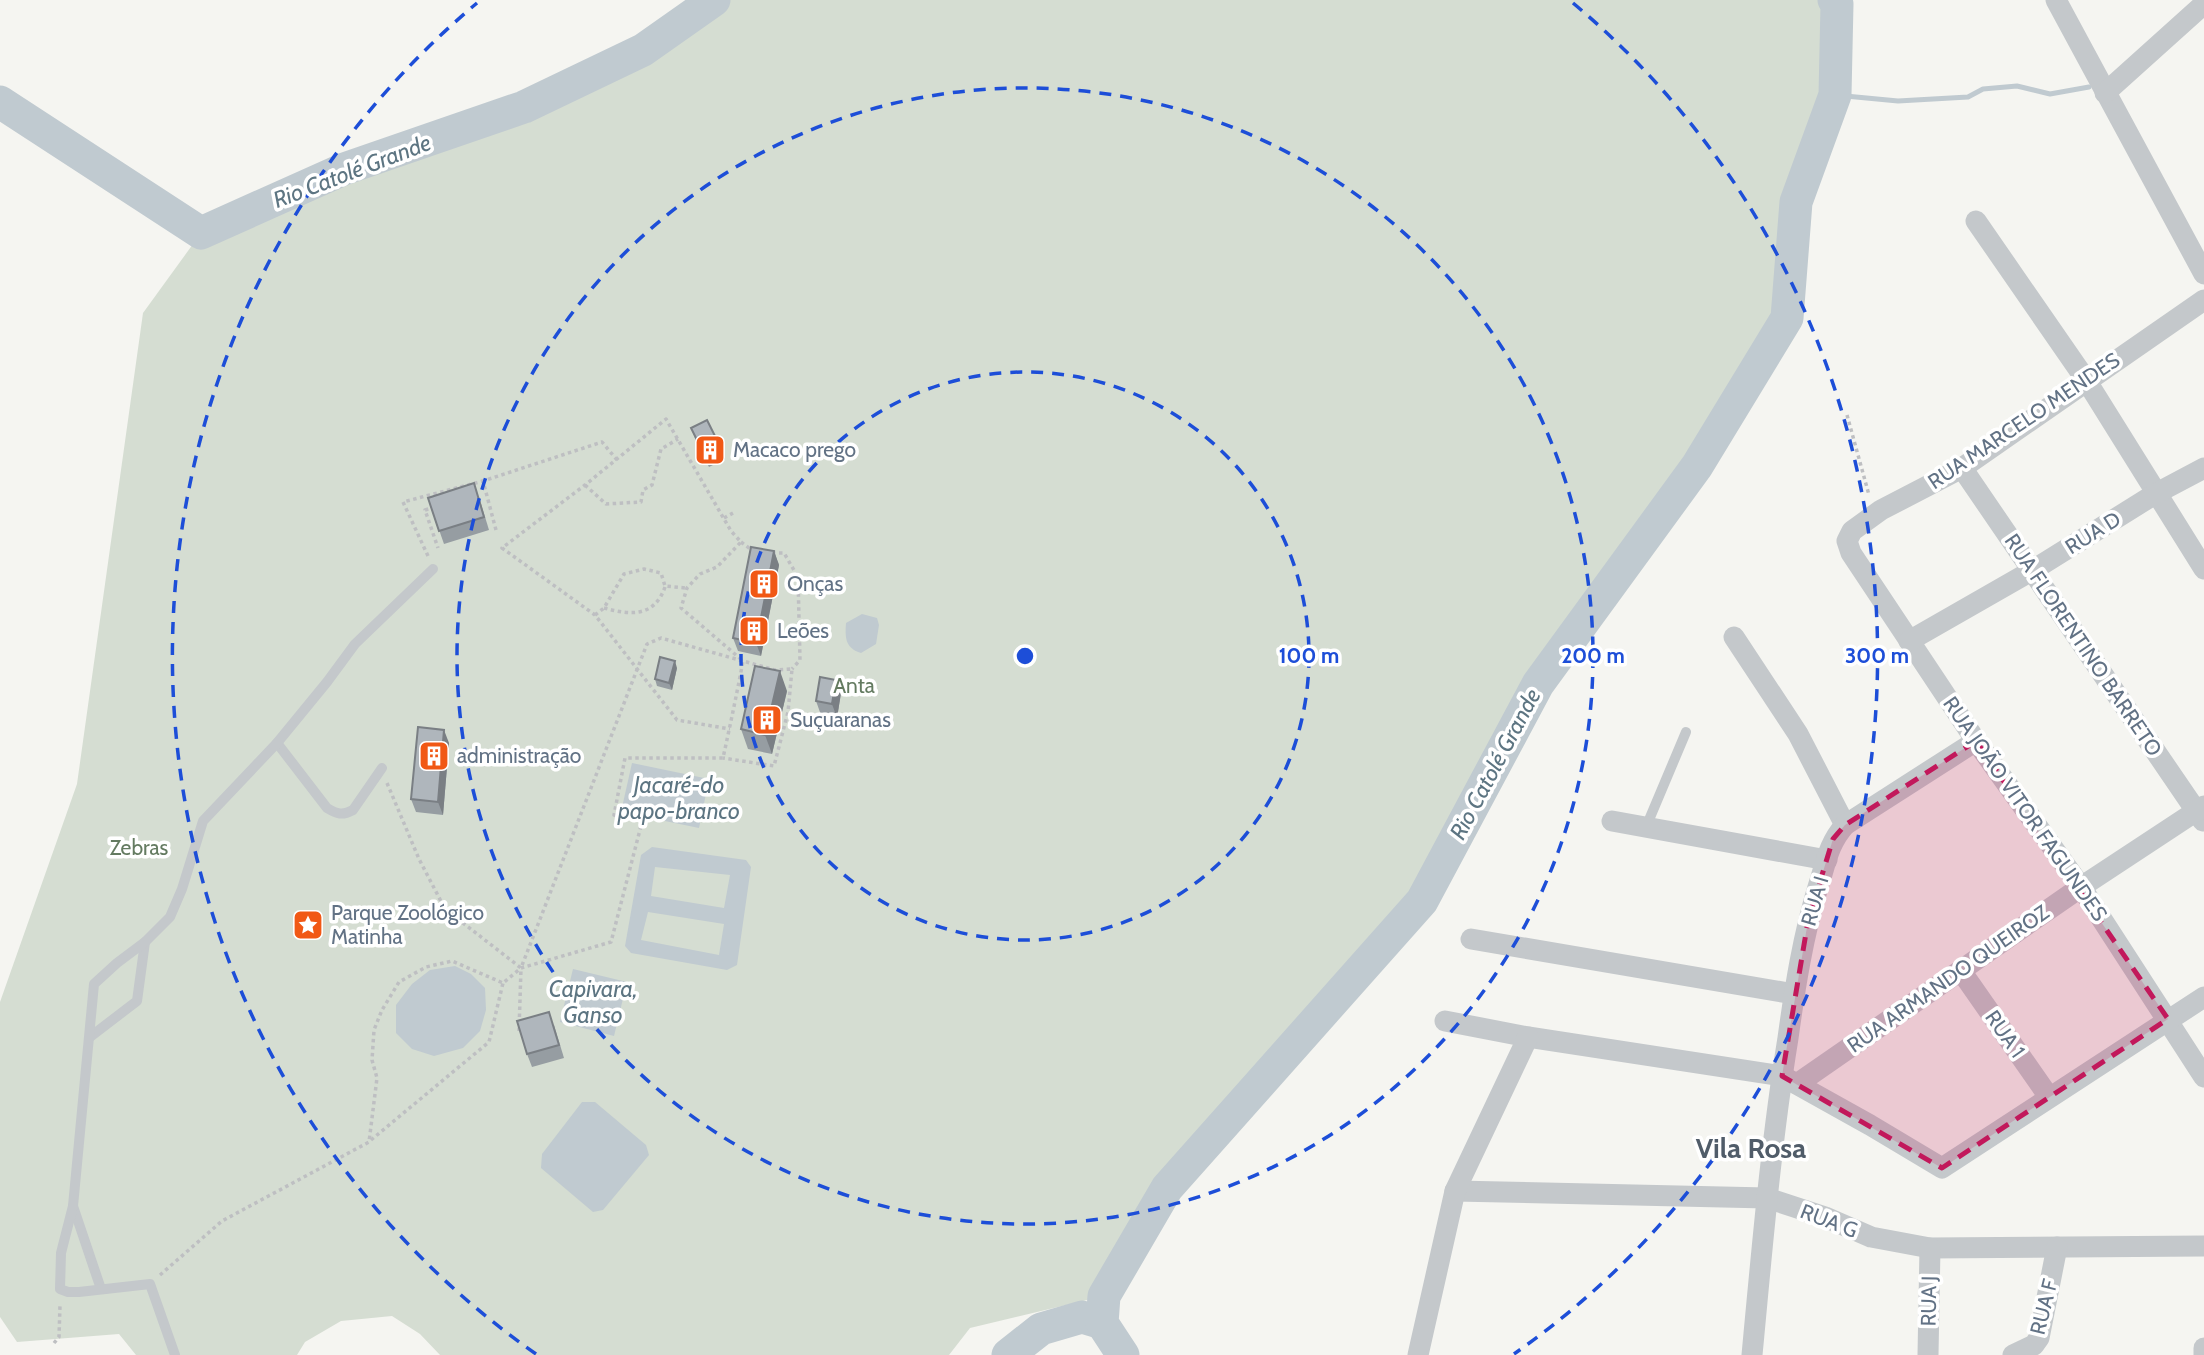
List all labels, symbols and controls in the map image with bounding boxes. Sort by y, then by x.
water label: Rio Catolé Grande [269,128,435,214]
street label: RUA MARCELO MENDES [1923,347,2124,494]
building icon: Macaco prego [693,433,727,467]
place label: Macaco prego [733,437,856,462]
street label: RUA D [2060,506,2125,559]
street label: RUA FLORENTINO BARRETO [2000,529,2167,761]
building icon: Onças [747,567,781,601]
place label: Onças [787,571,843,596]
building icon: Leões [737,614,771,648]
place label: Leões [777,618,829,643]
text: 100 m [1279,643,1339,668]
text: 200 m [1561,643,1625,668]
text: 300 m [1845,643,1909,668]
centre of rings [1013,644,1037,668]
park label: Anta [833,673,875,698]
water label: Rio Catolé Grande [1444,684,1546,844]
street label: RUA JOÃO VITOR FAGUNDES [1938,691,2113,926]
building icon: Suçuaranas [750,703,784,737]
place label: Suçuaranas [790,707,891,732]
building icon: administração [417,739,451,773]
place label: administração [457,743,581,768]
water label: Jacaré-do papo-branco [617,771,740,825]
park label: Zebras [110,835,169,860]
street label: RUA I [1796,873,1834,929]
street label: RUA ARMANDO QUEIROZ [1842,899,2054,1058]
place label: Parque Zoológico Matinha [331,900,484,949]
place icon: Parque Zoológico Matinha [291,908,325,942]
water label: Capivara, Ganso [549,975,637,1029]
street label: RUA 1 [1980,1005,2031,1062]
district label: Vila Rosa [1696,1131,1806,1165]
street label: RUA G [1797,1198,1861,1243]
street label: RUA J [1916,1276,1941,1326]
street label: RUA F [2025,1277,2062,1337]

